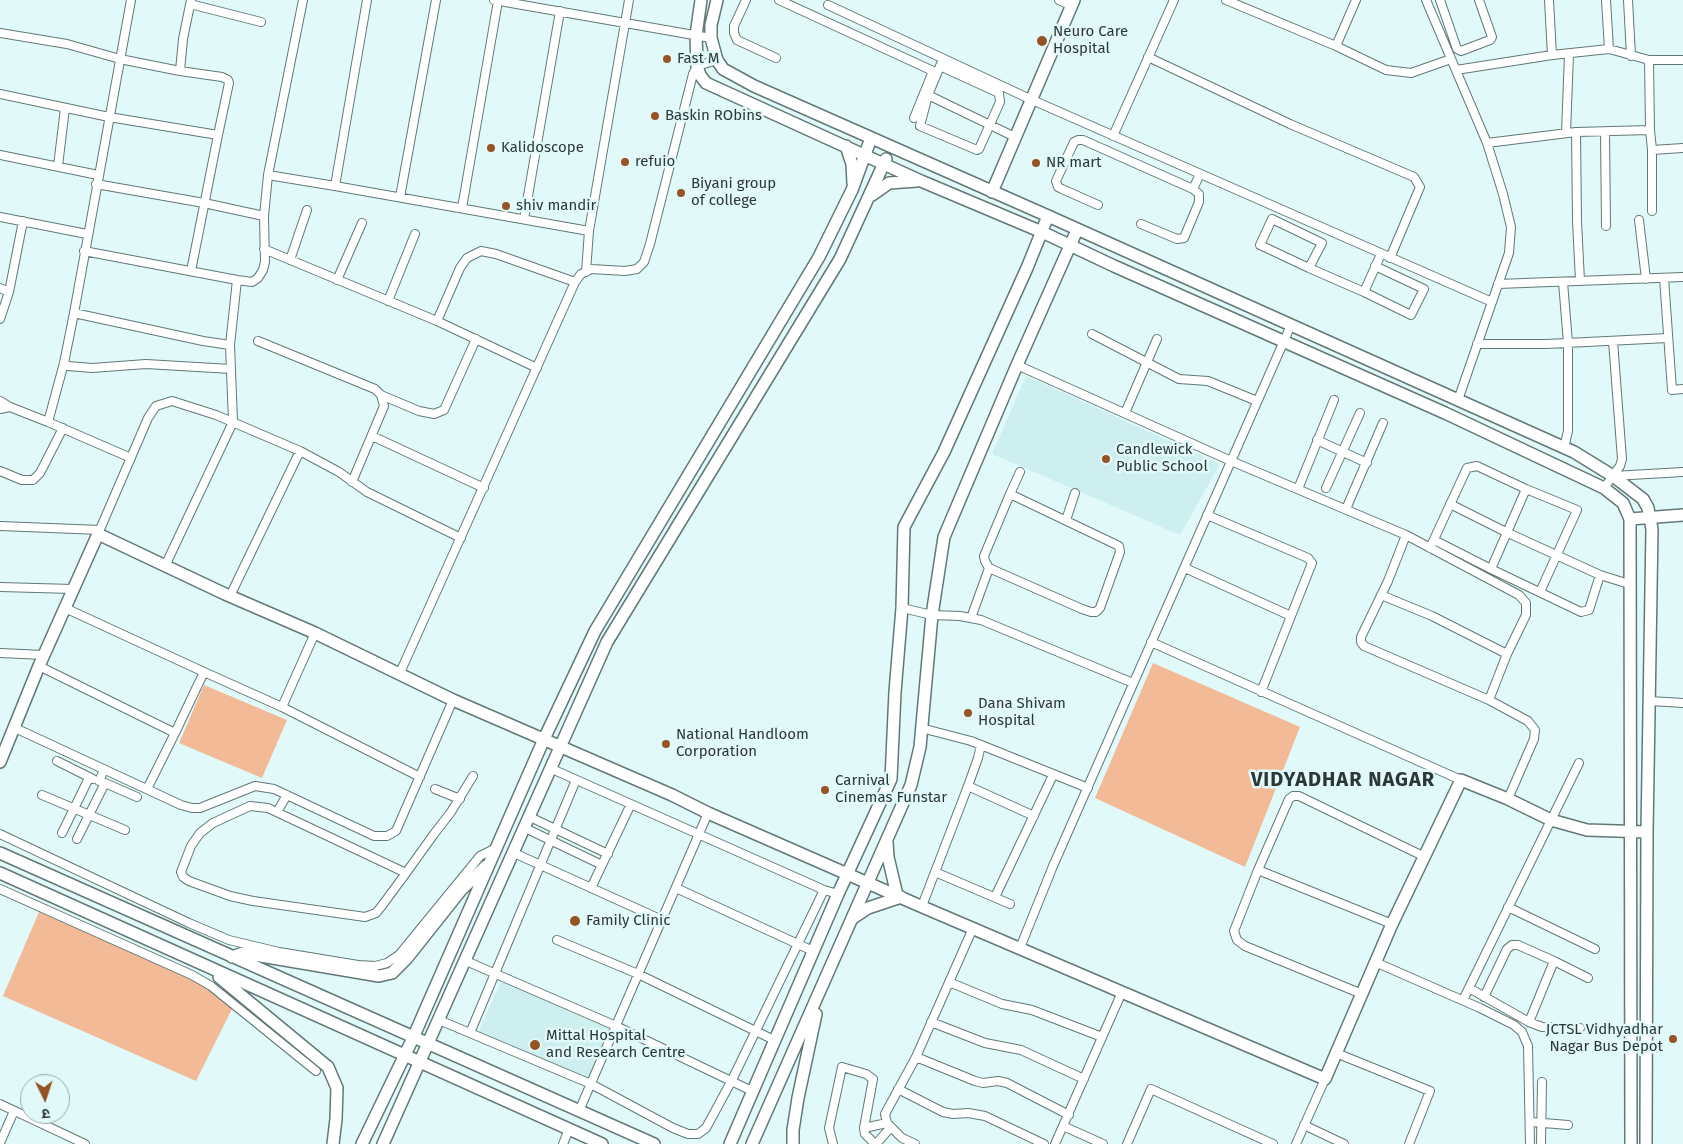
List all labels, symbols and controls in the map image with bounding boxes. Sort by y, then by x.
place label: Neuro Care Hospital [1053,23,1128,58]
marker: Neuro Care Hospital [1035,34,1049,48]
place label: Fast M [677,50,720,68]
marker: Fast M [661,53,673,65]
place label: Baskin RObins [665,107,762,125]
marker: Baskin RObins [649,110,661,122]
place label: Kalidoscope [501,139,584,157]
marker: Kalidoscope [485,142,497,154]
place label: refuio [635,153,675,171]
place label: NR mart [1046,154,1102,172]
marker: refuio [619,156,631,168]
marker: NR mart [1030,157,1042,169]
place label: Biyani group of college [691,175,776,210]
marker: Biyani group of college [675,187,687,199]
place label: shiv mandir [516,197,596,215]
marker: shiv mandir [500,200,512,212]
place label: Candlewick Public School [1116,441,1208,476]
marker: Candlewick Public School [1100,453,1112,465]
place label: Dana Shivam Hospital [978,695,1066,730]
marker: Dana Shivam Hospital [962,707,974,719]
place label: National Handloom Corporation [676,726,809,761]
marker: National Handloom Corporation [660,738,672,750]
district label: VIDYADHAR NAGAR [1249,768,1437,792]
place label: Carnival Cinemas Funstar [835,772,947,807]
marker: Carnival Cinemas Funstar [819,784,831,796]
place label: Family Clinic [586,912,670,930]
marker: Family Clinic [568,914,582,928]
place label: JCTSL Vidhyadhar Nagar Bus Depot [1546,1021,1663,1056]
place label: Mittal Hospital and Research Centre [546,1027,685,1062]
marker: JCTSL Vidhyadhar Nagar Bus Depot [1667,1033,1679,1045]
marker: Mittal Hospital and Research Centre [528,1038,542,1052]
north arrow [20,1074,70,1124]
text: उ [41,1105,51,1122]

